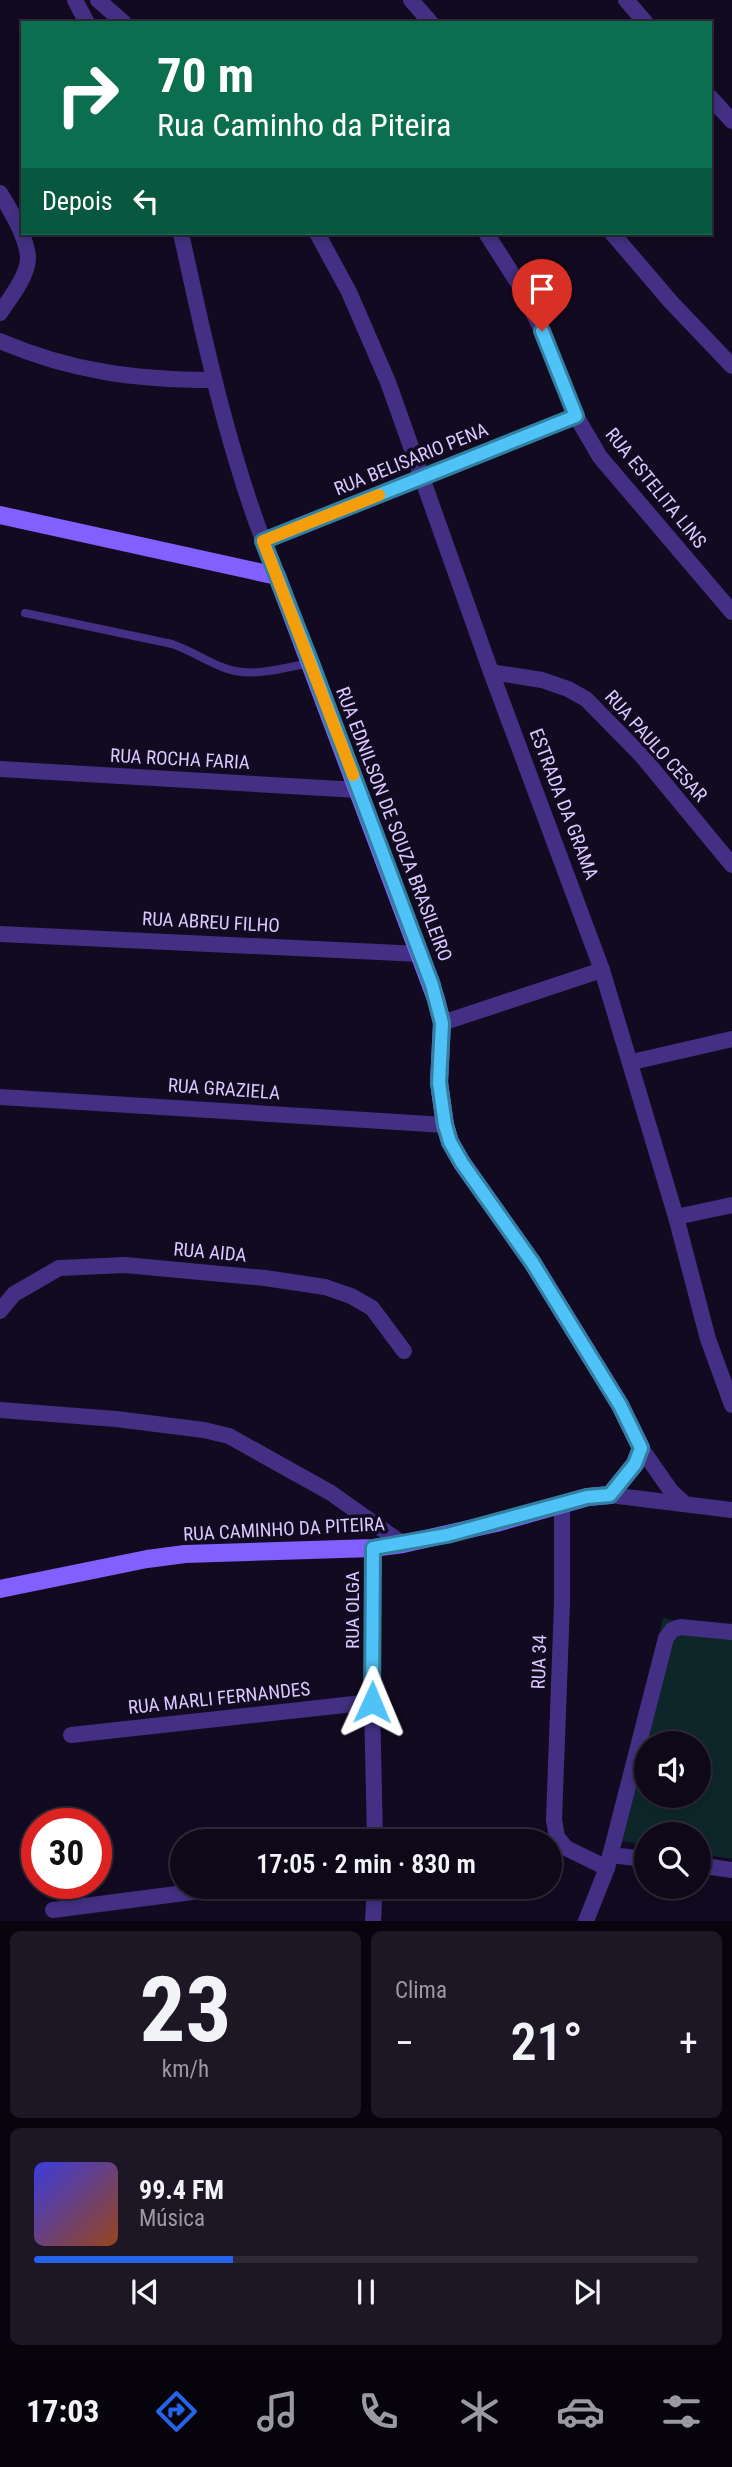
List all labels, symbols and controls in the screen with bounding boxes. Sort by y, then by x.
text: 70 m [157,47,254,104]
icon: right [42,49,133,140]
text: Rua Caminho da Piteira [157,106,451,144]
icon: left [127,182,165,220]
text: Depois [42,186,113,216]
pin [512,259,572,331]
icon: arrive [523,270,561,308]
street label: RUA BELISARIO PENA [331,418,491,500]
street label: RUA ESTELITA LINS [601,423,712,553]
street label: RUA EDNILSON DE SOUZA BRASILEIRO [331,684,457,964]
street label: RUA PAULO CESAR [600,686,712,806]
street label: ESTRADA DA GRAMA [525,725,603,883]
street label: RUA ROCHA FARIA [110,744,250,774]
street label: RUA ABREU FILHO [142,907,280,937]
street label: RUA GRAZIELA [167,1074,281,1104]
street label: RUA AIDA [173,1237,247,1267]
street label: RUA CAMINHO DA PITEIRA [182,1512,386,1546]
street label: RUA OLGA [341,1571,364,1649]
street label: RUA 34 [527,1634,551,1690]
position arrow [335,1665,409,1739]
street label: RUA MARLI FERNANDES [127,1677,311,1719]
map controls [634,1731,711,1899]
button: sound [634,1731,711,1808]
speed limit sign: 30 [21,1808,112,1899]
button: search [634,1822,711,1899]
text: 17:05 · 2 min · 830 m [256,1849,476,1879]
text: 23 [140,1957,231,2063]
text: Clima [395,1977,447,2004]
text: 21° [510,2012,583,2073]
text: − [395,2021,414,2065]
text: + [679,2021,698,2065]
text: km/h [162,2056,209,2083]
text: 99.4 FM [139,2175,224,2205]
text: Música [139,2205,205,2232]
icon: previous [126,2273,164,2311]
icon: pause [347,2273,385,2311]
icon: next [568,2273,606,2311]
icon: directions [152,2387,201,2436]
icon: music [253,2387,302,2436]
icon: phone [354,2387,403,2436]
icon: climate [455,2387,504,2436]
icon: car [556,2387,605,2436]
icon: filters [657,2387,706,2436]
text: 17:03 [26,2392,99,2430]

